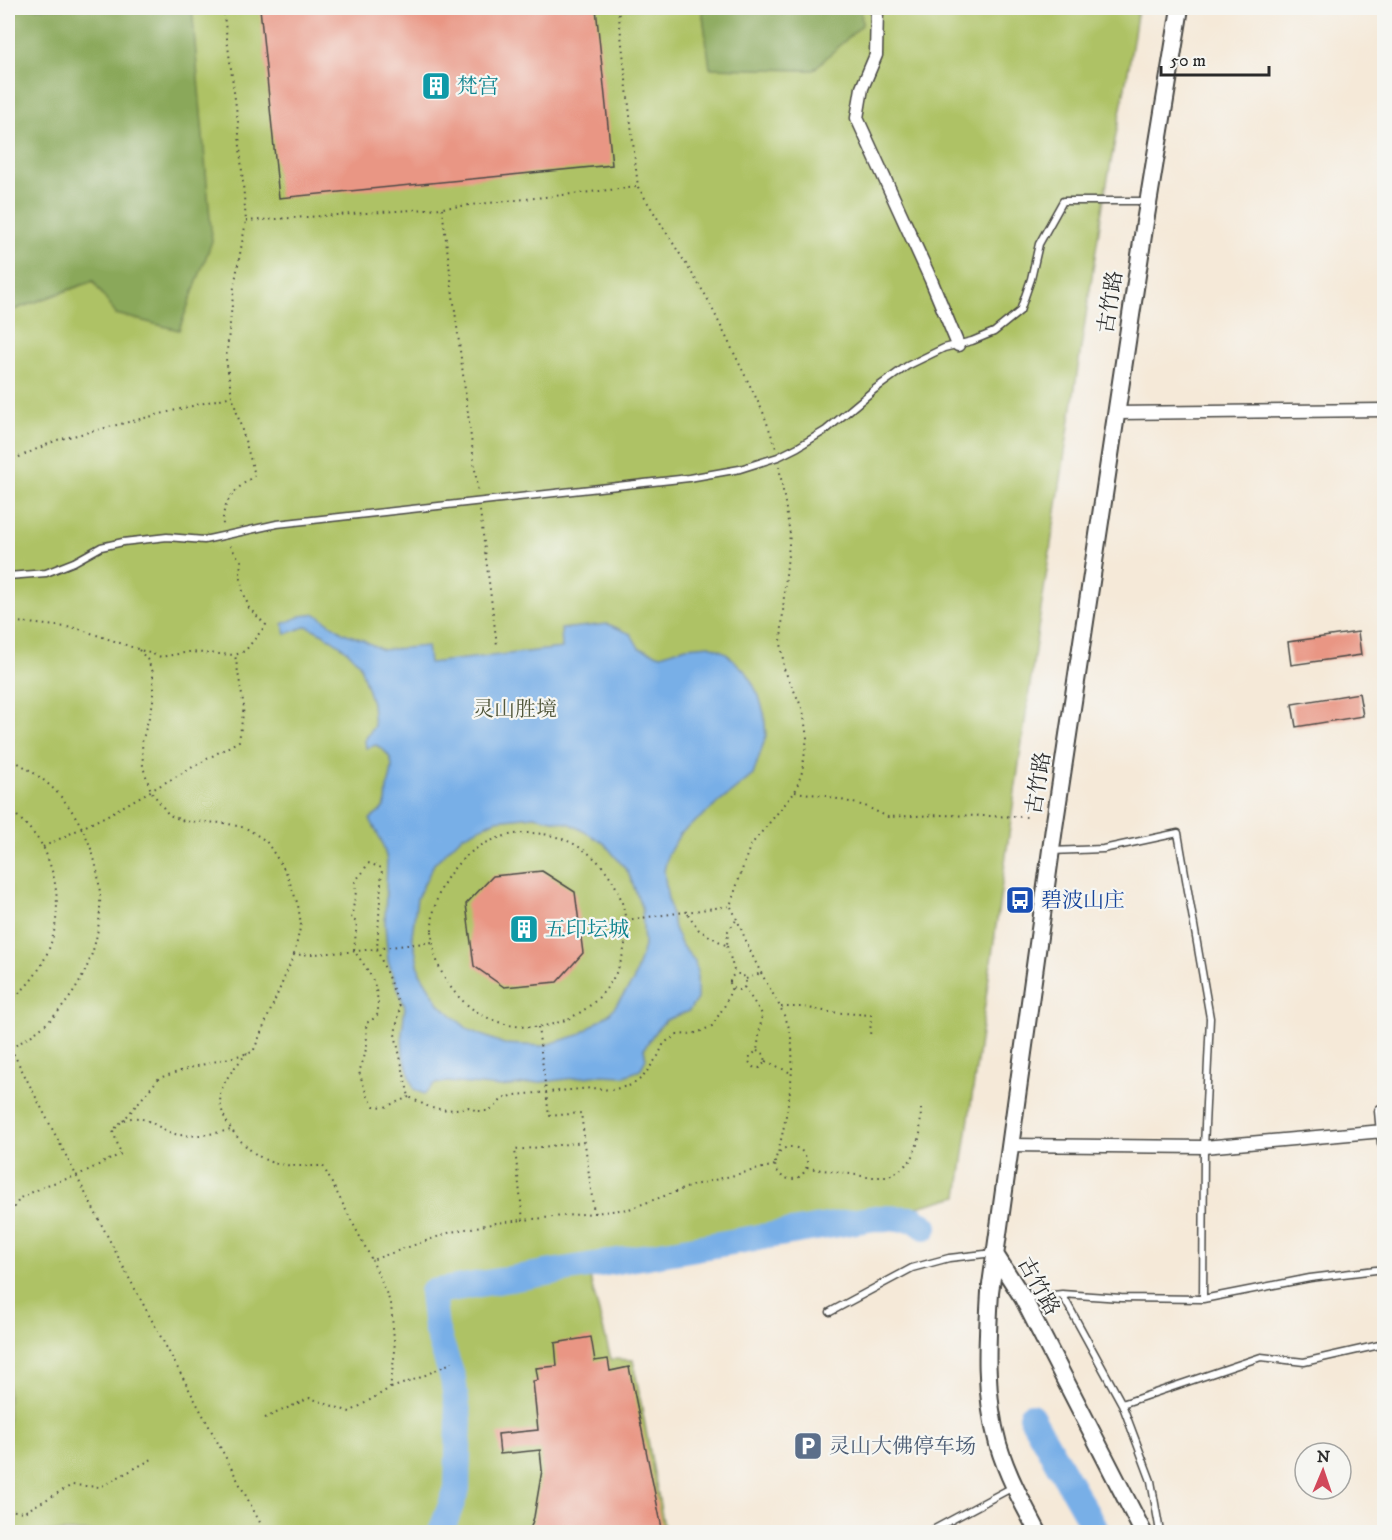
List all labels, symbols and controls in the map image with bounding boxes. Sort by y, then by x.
scale bar [1161,39,1269,77]
text: 50 m [1170,50,1206,72]
building icon: 梵宫 [420,70,452,102]
place label: 梵宫 [457,74,499,100]
street label: 古竹路 [1093,269,1129,335]
park label: 灵山胜境 [473,697,557,723]
street label: 古竹路 [1021,750,1057,816]
bus stop icon: 碧波山庄 [1004,884,1036,916]
place label: 碧波山庄 [1041,888,1125,914]
building icon: 五印坛城 [508,913,540,945]
place label: 五印坛城 [545,917,629,943]
street label: 古竹路 [1011,1253,1065,1320]
parking icon: 灵山大佛停车场 [792,1430,824,1462]
place label: 灵山大佛停车场 [829,1434,976,1460]
north arrow [1293,1441,1353,1501]
text: N [1317,1447,1330,1467]

